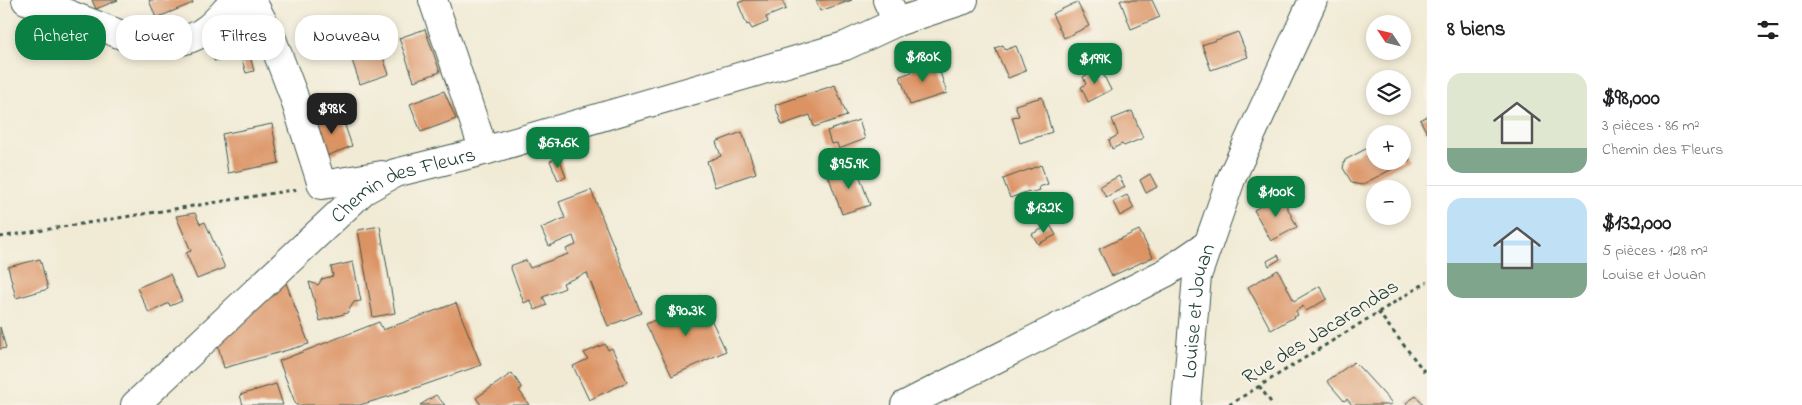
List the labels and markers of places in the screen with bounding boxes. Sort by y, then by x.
pin: $180K [888,41,958,83]
pin: $199K [1060,42,1130,85]
pin: $98K [302,92,362,135]
pin: $67.6K [517,126,599,169]
pin: $95.9K [808,148,890,190]
pin: $100K [1241,176,1311,218]
pin: $132K [1009,192,1079,234]
pin: $90.3K [645,294,727,337]

